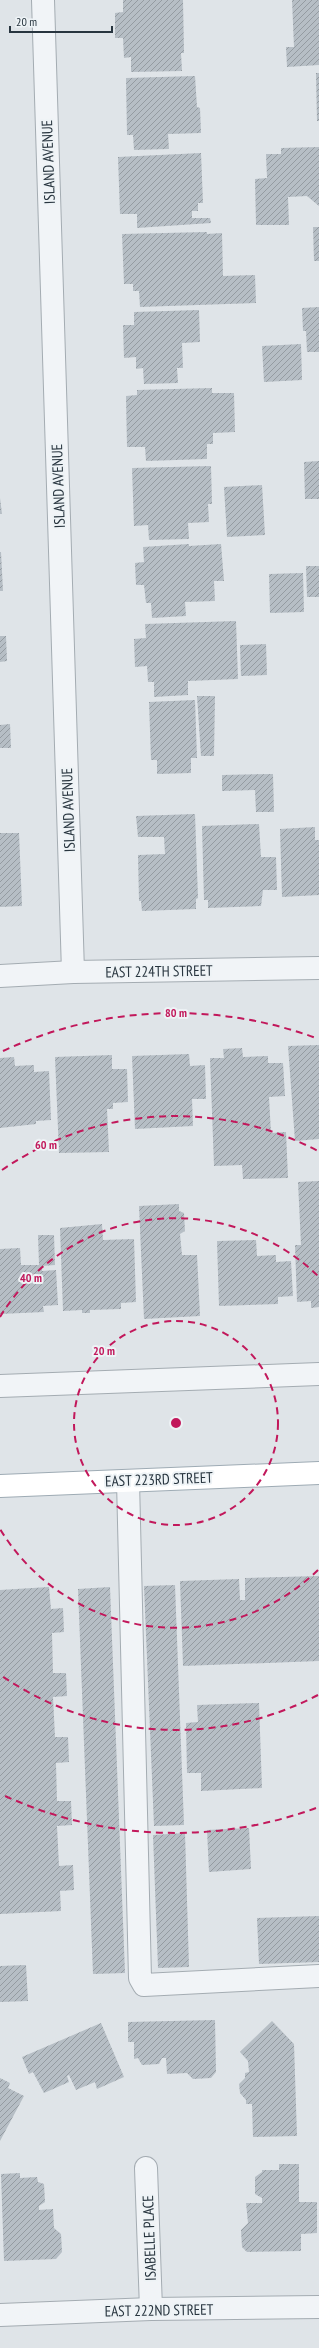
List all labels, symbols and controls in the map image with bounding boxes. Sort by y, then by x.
scale bar [10,8,112,34]
text: 20 m [16,14,37,29]
street label: ISLAND AVENUE [37,120,59,204]
street label: ISLAND AVENUE [47,444,69,528]
street label: ISLAND AVENUE [57,768,79,852]
street label: EAST 224TH STREET [105,961,213,981]
text: 80 m [165,1005,187,1020]
text: 60 m [35,1137,57,1152]
text: 40 m [20,1270,42,1285]
text: 20 m [93,1343,115,1358]
centre of rings [169,1416,183,1430]
street label: EAST 223RD STREET [105,1468,213,1490]
street label: ISABELLE PLACE [138,2195,160,2281]
street label: EAST 222ND STREET [105,2300,214,2320]

